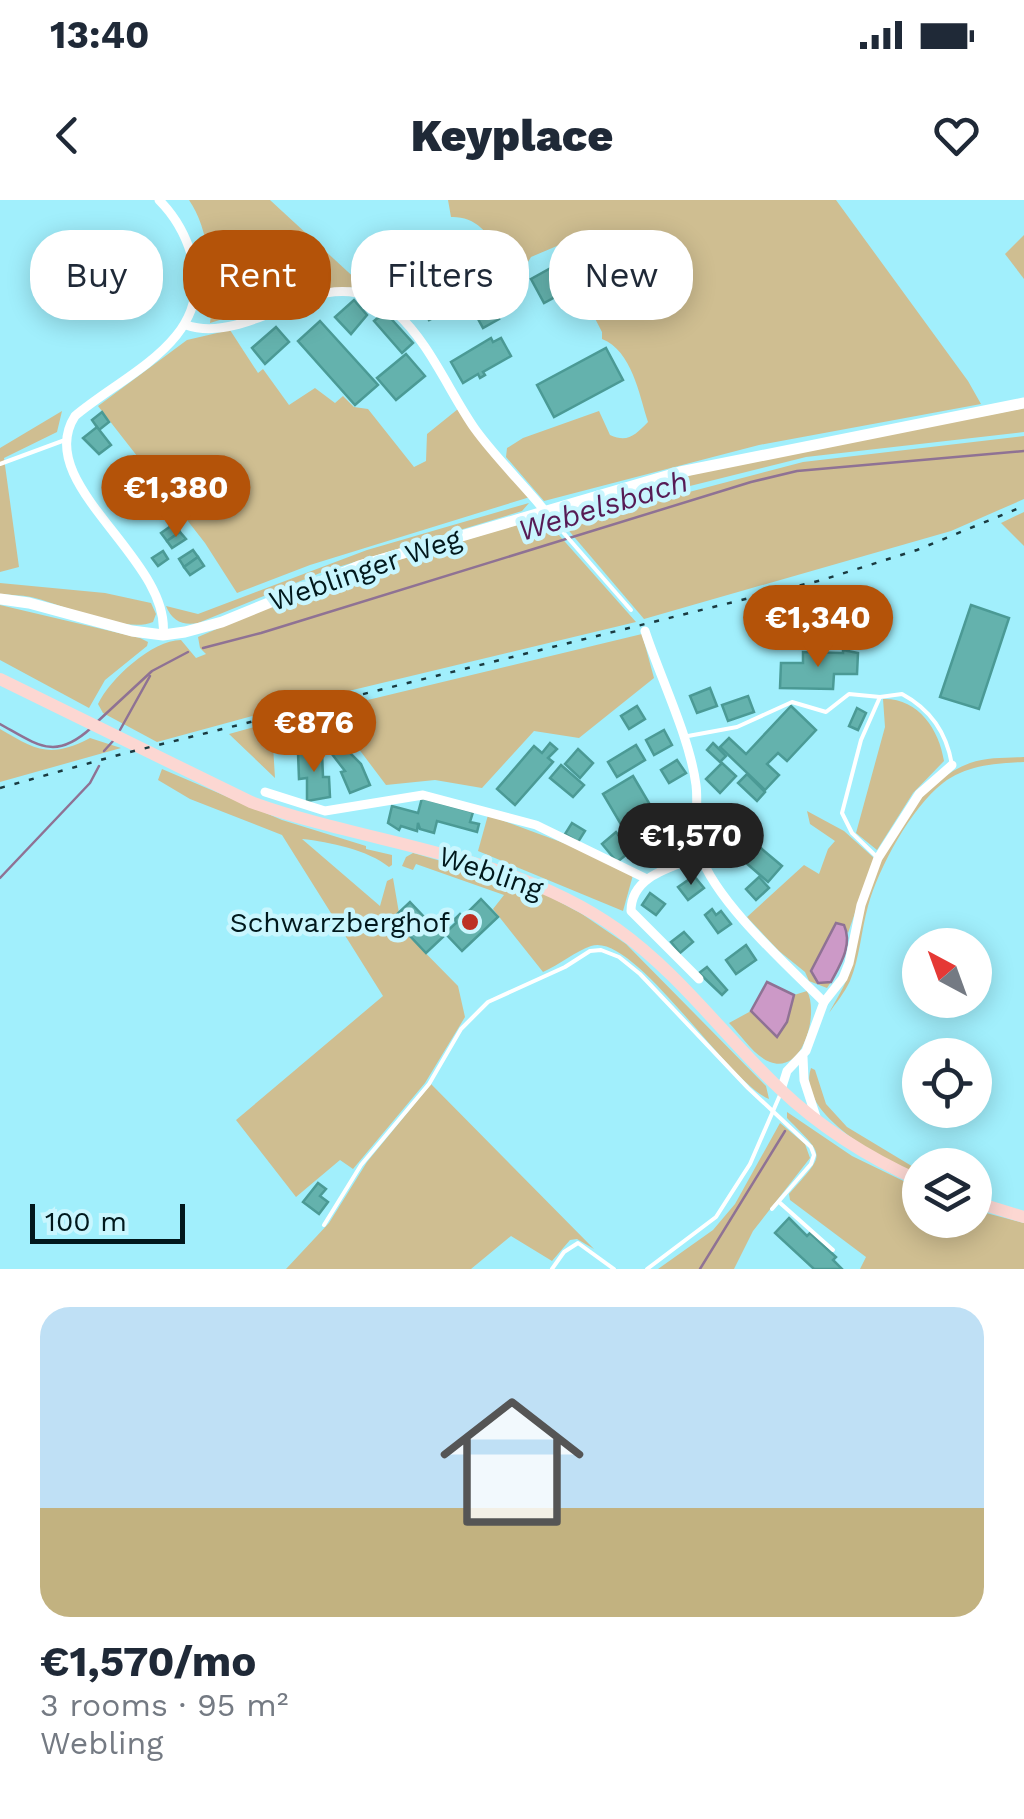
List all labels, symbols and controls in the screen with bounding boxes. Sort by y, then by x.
text: 13:40 [50,13,149,57]
icon: back [40,108,95,163]
icon: heart [929,108,984,163]
text: Keyplace [411,109,613,162]
chip: Buy [30,230,163,320]
chip: Rent [183,230,331,320]
chip: Filters [351,230,529,320]
chip: New [549,230,693,320]
pin: €1,380 [95,455,257,540]
water label: Webelsbach [514,463,692,548]
text: €1,380 [123,468,229,506]
street label: Weblinger Weg [265,521,466,618]
pin: €1,340 [737,585,899,670]
text: €1,340 [765,598,871,636]
pin: €876 [255,690,373,775]
text: €876 [274,703,354,741]
pin: €1,570 [610,803,772,888]
text: €1,570 [640,816,742,854]
street label: Webling [434,839,547,906]
place label: Schwarzberghof [230,906,450,939]
marker: Schwarzberghof [459,911,481,933]
north arrow [902,928,992,1018]
map controls [902,928,992,1238]
button: locate [902,1038,992,1128]
button: layers [902,1148,992,1238]
scale bar [30,1199,185,1244]
text: 100 m [45,1205,127,1238]
icon: home [422,1372,602,1552]
text: €1,570/mo [40,1637,256,1686]
text: 3 rooms · 95 m² [40,1686,288,1724]
text: Webling [40,1724,163,1762]

